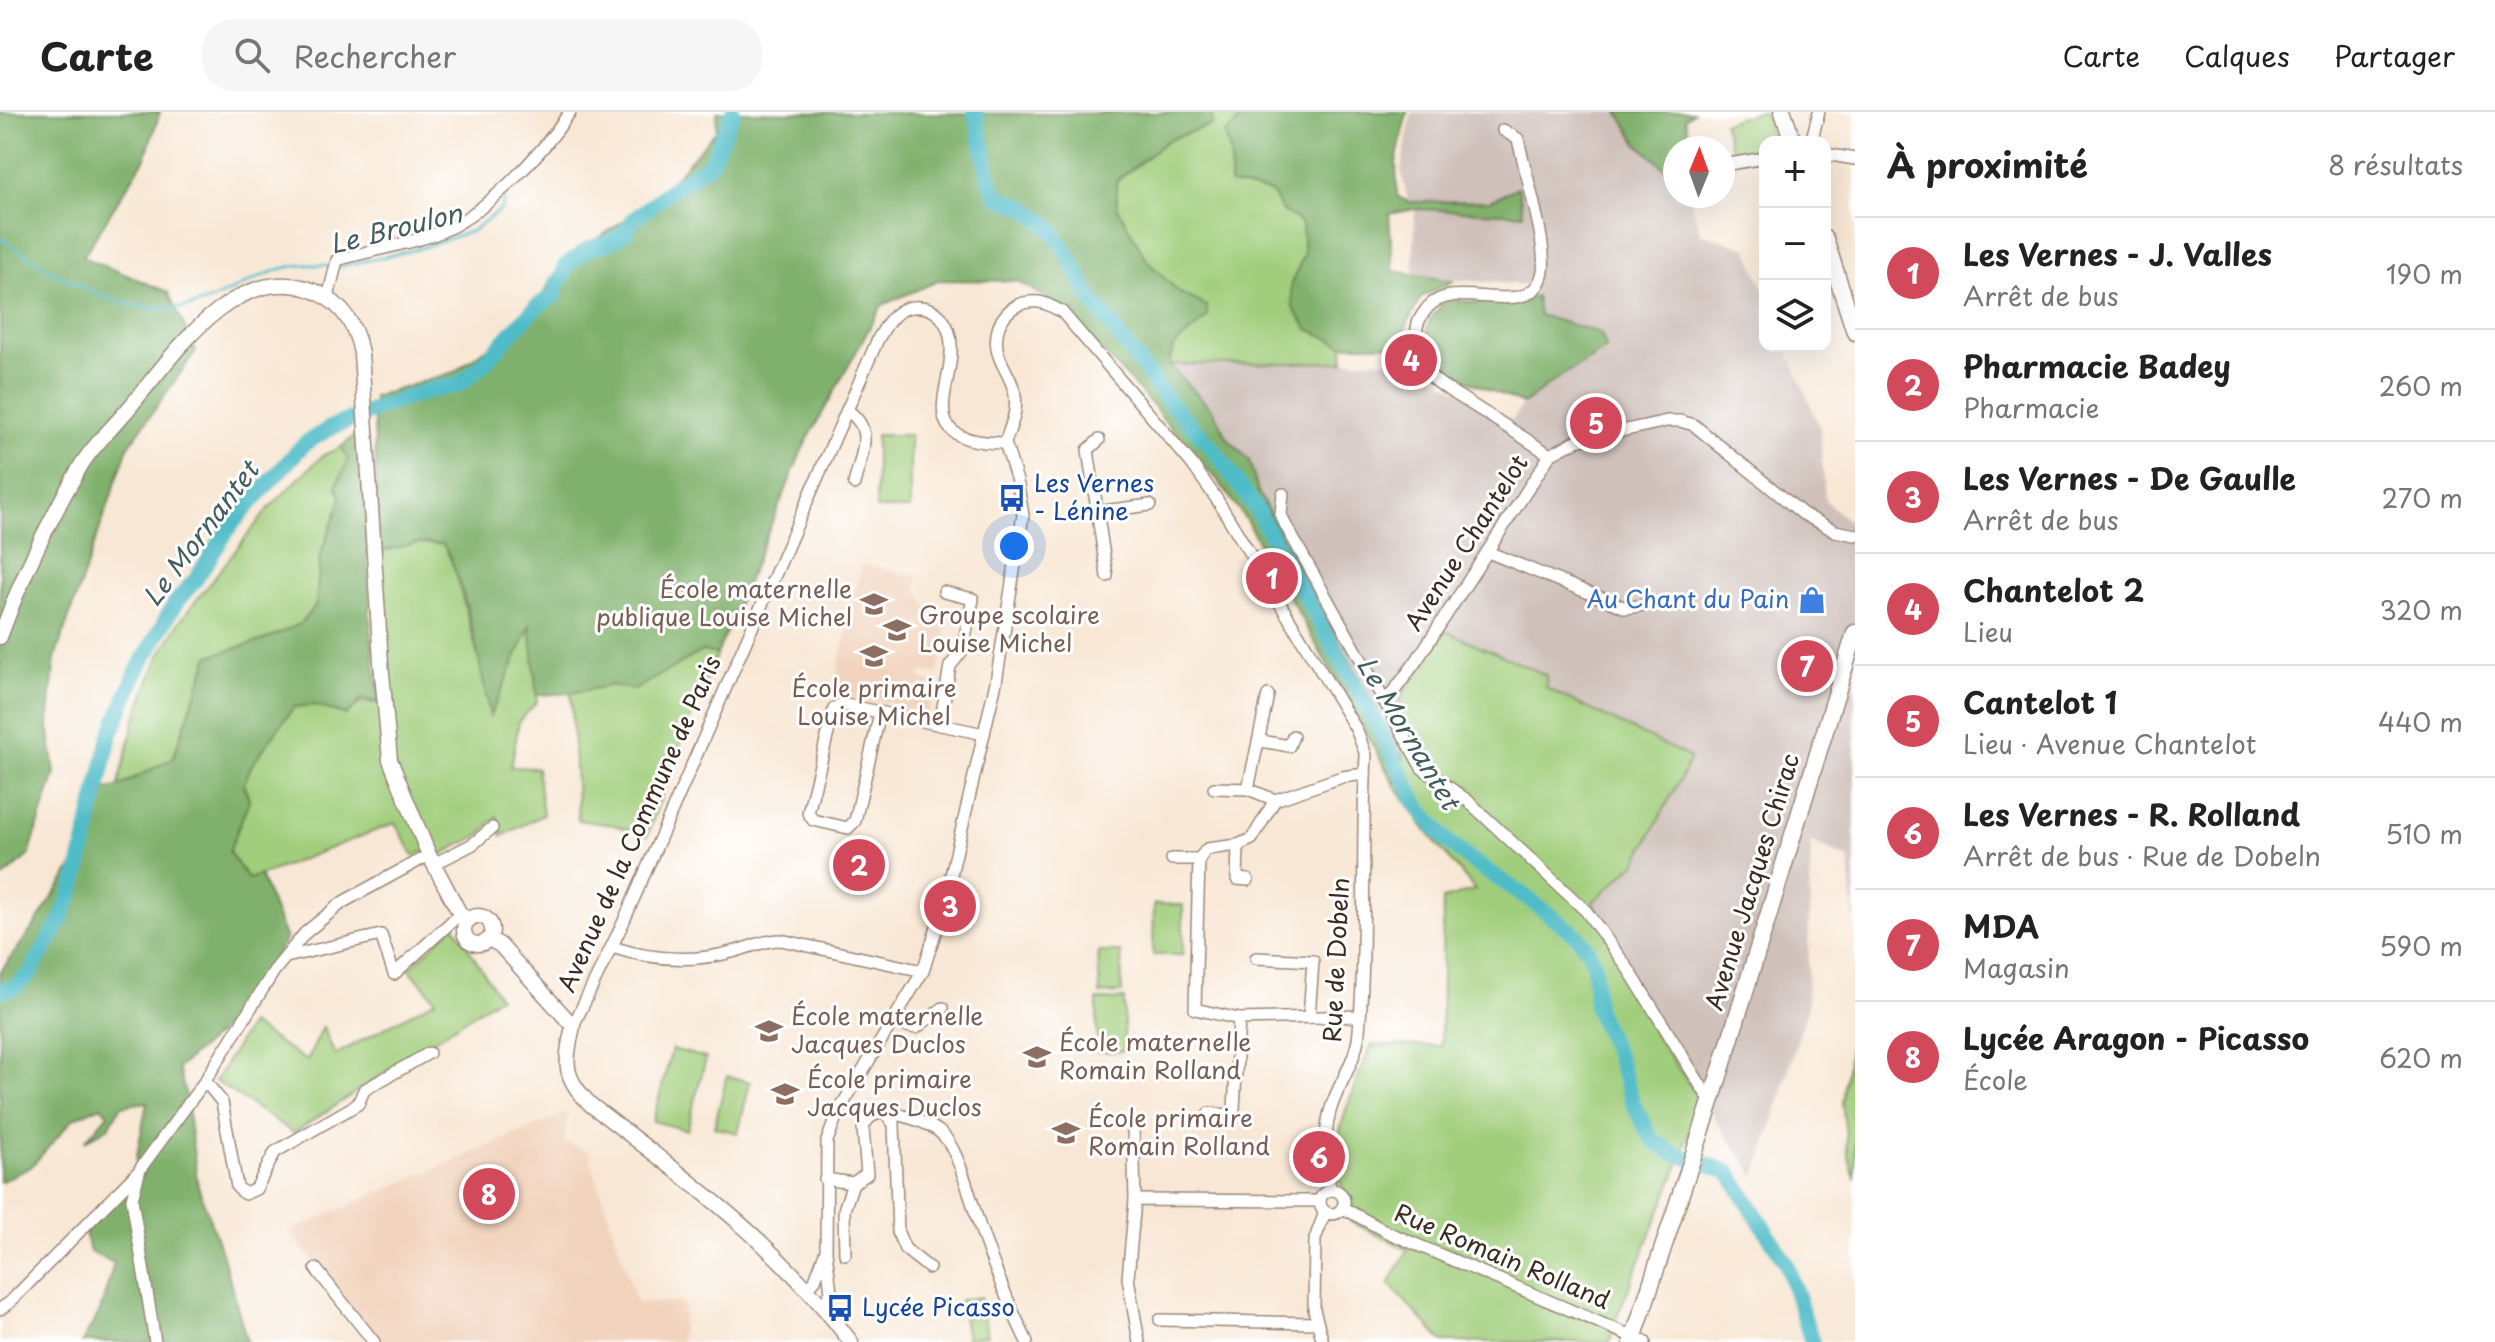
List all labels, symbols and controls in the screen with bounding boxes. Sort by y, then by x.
search box [202,19,762,91]
text: Carte [40,27,154,84]
icon: search [230,33,274,77]
text: Rechercher [294,33,456,78]
text: Carte [2062,34,2140,77]
text: Calques [2184,34,2290,77]
text: Partager [2334,34,2455,77]
north arrow [1663,136,1735,208]
map controls [1759,136,1831,352]
button: + [1759,136,1831,208]
text: À proximité [1887,138,2088,190]
text: 8 résultats [2328,145,2463,184]
water label: Le Broulon [326,192,467,263]
button: − [1759,208,1831,280]
text: Les Vernes - J. Valles [1963,231,2272,276]
text: 1 [1907,254,1919,293]
text: 190 m [2386,254,2463,293]
text: Arrêt de bus [1963,276,2119,315]
button: layers [1759,280,1831,352]
pin: 4 [1385,330,1437,390]
text: Pharmacie Badey [1963,343,2231,388]
text: 2 [1904,366,1922,405]
text: 260 m [2379,366,2463,405]
text: Pharmacie [1963,388,2099,427]
pin: 5 [1570,393,1622,453]
street label: Avenue Chantelot [1395,447,1536,637]
water label: Le Mornantet [132,450,269,614]
text: Les Vernes - De Gaulle [1963,455,2296,500]
place label: Les Vernes - Lénine [1034,464,1154,528]
text: 3 [1904,478,1922,517]
text: 270 m [2382,478,2463,517]
bus stop icon: Les Vernes - Lénine [997,483,1027,513]
text: Arrêt de bus [1963,500,2119,539]
your location [994,526,1034,566]
pin: 1 [1246,548,1298,608]
text: Chantelot 2 [1963,567,2144,612]
place label: École maternelle publique Louise Michel [596,570,852,634]
place label: Au Chant du Pain [1587,580,1790,616]
shop icon: Au Chant du Pain [1797,585,1827,615]
school or university icon: École maternelle publique Louise Michel [859,589,889,619]
text: 4 [1904,590,1922,629]
text: 320 m [2379,590,2463,629]
place label: Groupe scolaire Louise Michel [919,596,1100,660]
text: Lieu [1963,612,2013,651]
school or university icon: Groupe scolaire Louise Michel [882,615,912,645]
pin: 7 [1781,636,1833,696]
school or university icon: École primaire Louise Michel [859,641,889,671]
water label: Le Mornantet [1348,648,1472,819]
street label: Avenue de la Commune de Paris [547,649,729,997]
place label: École primaire Louise Michel [792,669,956,733]
text: Cantelot 1 [1963,679,2117,724]
text: 5 [1905,702,1921,741]
text: 440 m [2378,702,2463,741]
text: Lieu · Avenue Chantelot [1963,724,2256,763]
street label: Avenue Jacques Chirac [1695,748,1807,1014]
text: Les Vernes - R. Rolland [1963,791,2300,836]
text: 6 [1904,814,1922,853]
text: 510 m [2385,814,2463,853]
pin: 2 [833,835,885,895]
text: Arrêt de bus · Rue de Dobeln [1963,836,2321,875]
pin: 3 [924,876,976,936]
street label: Rue de Dobeln [1313,877,1357,1043]
text: MDA [1963,903,2039,948]
text: 7 [1906,926,1920,965]
text: 590 m [2379,926,2463,965]
text: Magasin [1963,948,2070,987]
place label: École maternelle Jacques Duclos [791,997,983,1061]
text: Lycée Aragon - Picasso [1963,1015,2309,1060]
school or university icon: École maternelle Jacques Duclos [754,1016,784,1046]
place label: École maternelle Romain Rolland [1059,1023,1251,1087]
text: 8 [1905,1038,1921,1077]
text: 620 m [2379,1038,2463,1077]
school or university icon: École maternelle Romain Rolland [1022,1042,1052,1072]
place label: École primaire Jacques Duclos [807,1060,982,1124]
text: École [1963,1060,2028,1099]
school or university icon: École primaire Jacques Duclos [770,1079,800,1109]
place label: École primaire Romain Rolland [1088,1099,1270,1163]
school or university icon: École primaire Romain Rolland [1051,1118,1081,1148]
pin: 6 [1293,1127,1345,1187]
pin: 8 [463,1164,515,1224]
street label: Rue Romain Rolland [1389,1193,1617,1317]
place label: Lycée Picasso [862,1288,1015,1324]
bus stop icon: Lycée Picasso [825,1293,855,1323]

